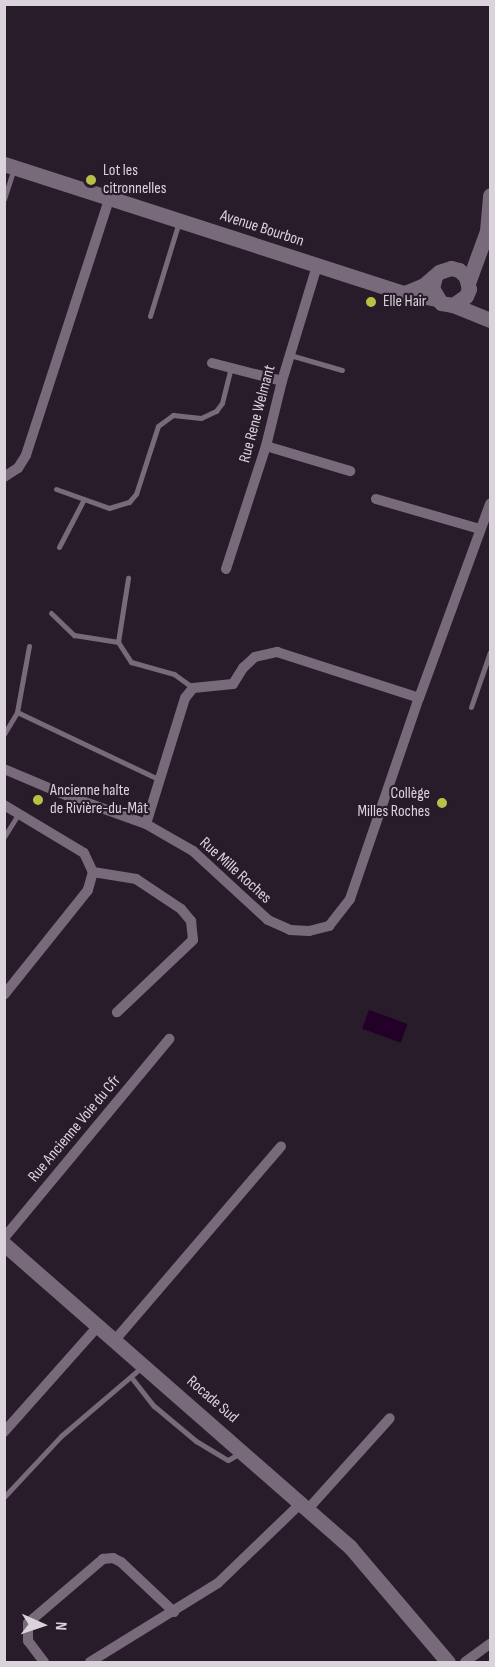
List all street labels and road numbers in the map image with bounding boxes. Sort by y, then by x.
street label: Avenue Bourbon [218,206,306,252]
street label: Rue Rene Welmant [236,363,280,465]
street label: Rue Mille Roches [195,834,275,908]
street label: Rue Ancienne Voie du Cfr [25,1072,125,1186]
street label: Rocade Sud [182,1372,242,1428]

